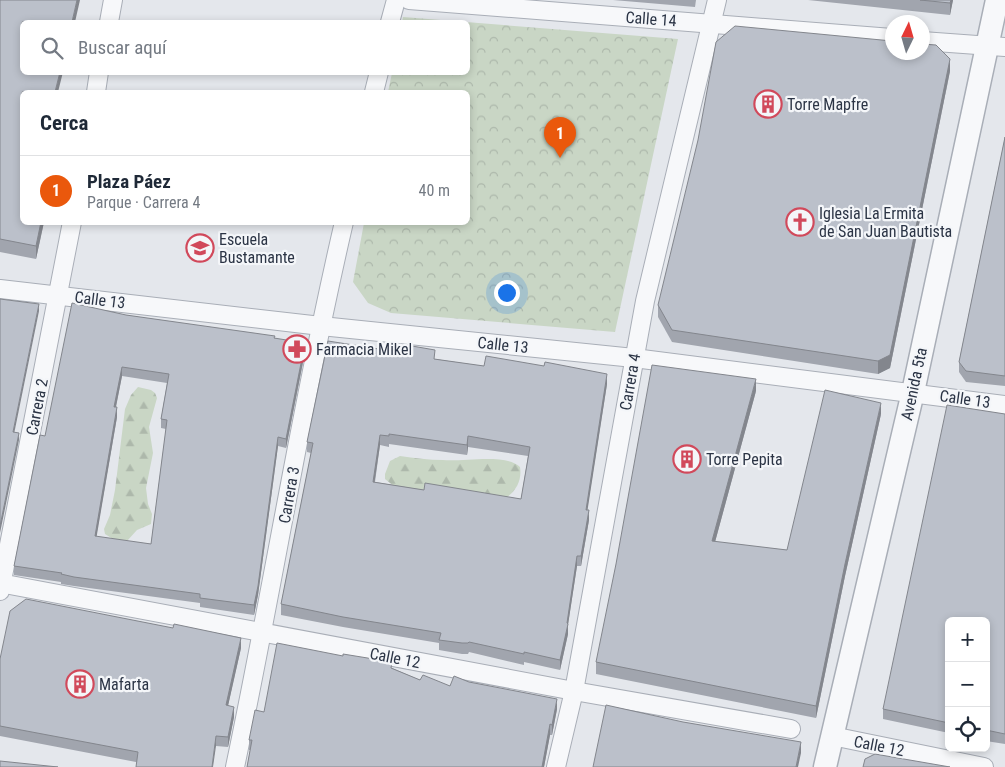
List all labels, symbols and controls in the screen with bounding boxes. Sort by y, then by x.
street label: Calle 14 [625,8,677,30]
north arrow [885,15,930,60]
search box [20,20,470,75]
icon: search [38,34,66,62]
text: Buscar aquí [78,36,167,59]
building icon: Torre Mapfre [753,89,783,119]
place label: Torre Mapfre [787,95,868,114]
text: Cerca [40,111,88,135]
pin: 1 [544,117,576,158]
text: Plaza Páez [87,170,171,193]
text: 1 [52,181,60,200]
text: 40 m [418,181,450,200]
text: Parque · Carrera 4 [87,193,200,212]
place label: Iglesia La Ermita de San Juan Bautista [819,204,952,241]
church icon: Iglesia La Ermita de San Juan Bautista [785,207,815,237]
place label: Escuela Bustamante [219,230,295,267]
school or university icon: Escuela Bustamante [185,233,215,263]
your location [494,280,520,306]
street label: Calle 13 [74,287,126,313]
street label: Calle 13 [477,333,529,357]
pharmacy icon: Farmacia Mikel [282,334,312,364]
place label: Farmacia Mikel [316,340,412,359]
street label: Avenida 5ta [897,346,931,422]
street label: Carrera 4 [616,352,644,412]
street label: Carrera 2 [22,377,52,437]
street label: Calle 13 [938,386,992,412]
building icon: Torre Pepita [672,444,702,474]
place label: Torre Pepita [706,450,783,469]
street label: Carrera 3 [275,465,303,525]
map controls [945,617,990,752]
button: + [945,617,990,662]
street label: Calle 12 [368,644,422,672]
button: − [945,662,990,707]
building icon: Mafarta [65,669,95,699]
place label: Mafarta [99,675,149,694]
button: locate [945,707,990,752]
street label: Calle 12 [852,732,906,760]

